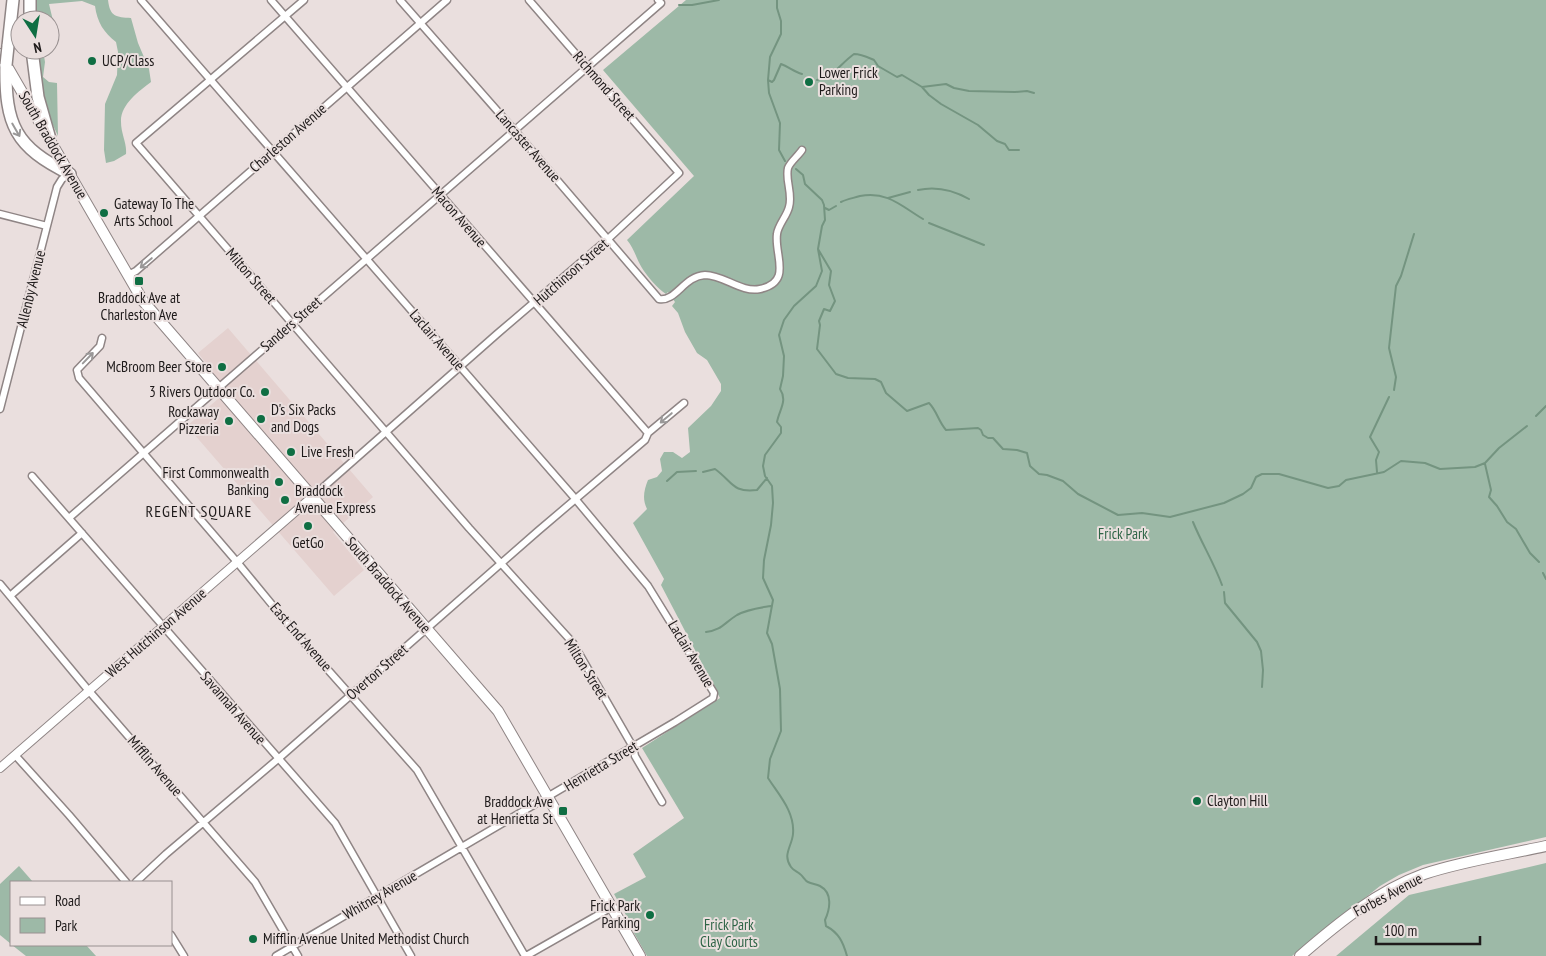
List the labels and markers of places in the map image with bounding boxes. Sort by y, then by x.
place label: UCP/Class [102,51,154,70]
marker: UCP/Class [86,55,98,67]
place label: Lower Frick Parking [819,63,878,99]
marker: Lower Frick Parking [803,76,815,88]
place label: Gateway To The Arts School [114,194,194,230]
marker: Gateway To The Arts School [98,207,110,219]
marker: Braddock Ave at Charleston Ave [133,275,145,287]
place label: Braddock Ave at Charleston Ave [98,288,180,324]
place label: McBroom Beer Store [106,357,212,376]
marker: McBroom Beer Store [216,361,228,373]
place label: 3 Rivers Outdoor Co. [149,382,255,401]
marker: 3 Rivers Outdoor Co. [259,386,271,398]
place label: D's Six Packs and Dogs [271,400,336,436]
place label: Rockaway Pizzeria [168,402,219,438]
marker: D's Six Packs and Dogs [255,413,267,425]
marker: Rockaway Pizzeria [223,415,235,427]
place label: Live Fresh [301,442,354,461]
marker: Live Fresh [285,446,297,458]
place label: First Commonwealth Banking [162,463,269,499]
marker: First Commonwealth Banking [273,476,285,488]
place label: Braddock Avenue Express [295,481,376,517]
marker: Braddock Avenue Express [279,494,291,506]
marker: GetGo [302,520,314,532]
place label: GetGo [292,533,324,552]
place label: Clayton Hill [1207,791,1268,810]
place label: Braddock Ave at Henrietta St [477,792,553,828]
marker: Clayton Hill [1191,795,1203,807]
marker: Braddock Ave at Henrietta St [557,805,569,817]
place label: Frick Park Parking [590,896,640,932]
marker: Frick Park Parking [644,909,656,921]
place label: Mifflin Avenue United Methodist Church [263,929,469,948]
marker: Mifflin Avenue United Methodist Church [247,933,259,945]

